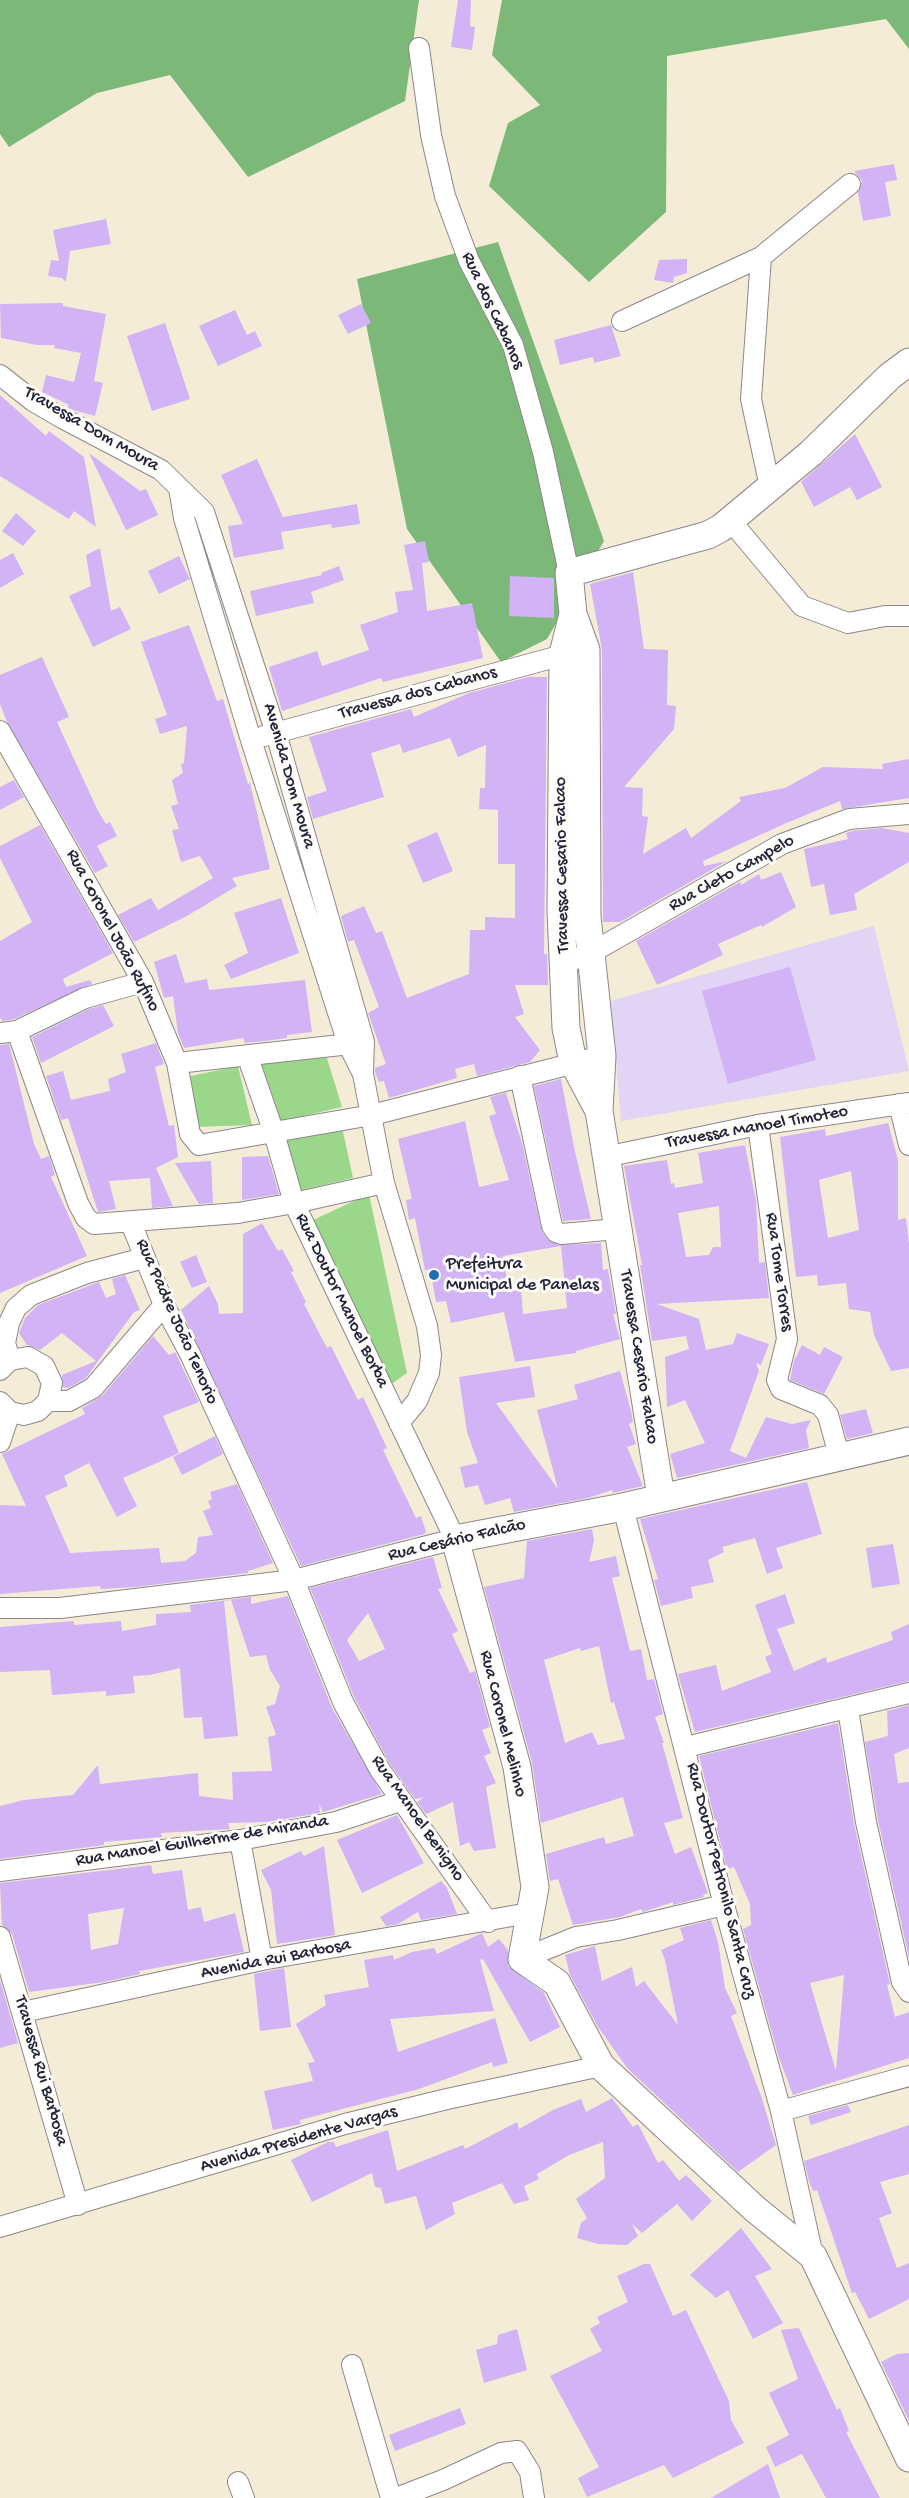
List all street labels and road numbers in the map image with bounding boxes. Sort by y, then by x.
street label: Rua dos Cabanos [455,249,529,373]
street label: Travessa Dom Moura [19,382,163,478]
street label: Travessa dos Cabanos [337,663,499,725]
street label: Avenida Dom Moura [257,701,319,851]
street label: Travessa Cesario Falcao [551,777,575,953]
street label: Rua Cleto Campelo [666,831,798,917]
street label: Rua Coronel João Rufino [60,846,164,1016]
street label: Travessa Manoel Timoteo [664,1101,850,1155]
street label: Rua Doutor Manoel Borba [289,1210,393,1392]
street label: Rua Tome Torres [759,1211,797,1333]
street label: Rua Padre João Tenorio [130,1236,222,1408]
street label: Travessa Cesario Falcao [614,1268,662,1446]
street label: Rua Cesário Falcão [386,1515,528,1567]
street label: Rua Coronel Melinho [473,1649,531,1799]
street label: Rua Manoel Benigno [365,1752,469,1886]
street label: Rua Doutor Petronilo Santa Cruz [680,1761,760,2001]
street label: Rua Manoel Guilherme de Miranda [74,1811,330,1873]
street label: Avenida Rui Barbosa [199,1935,353,1985]
street label: Travessa Rui Barbosa [8,1993,72,2149]
street label: Avenida Presidente Vargas [198,2102,400,2178]

